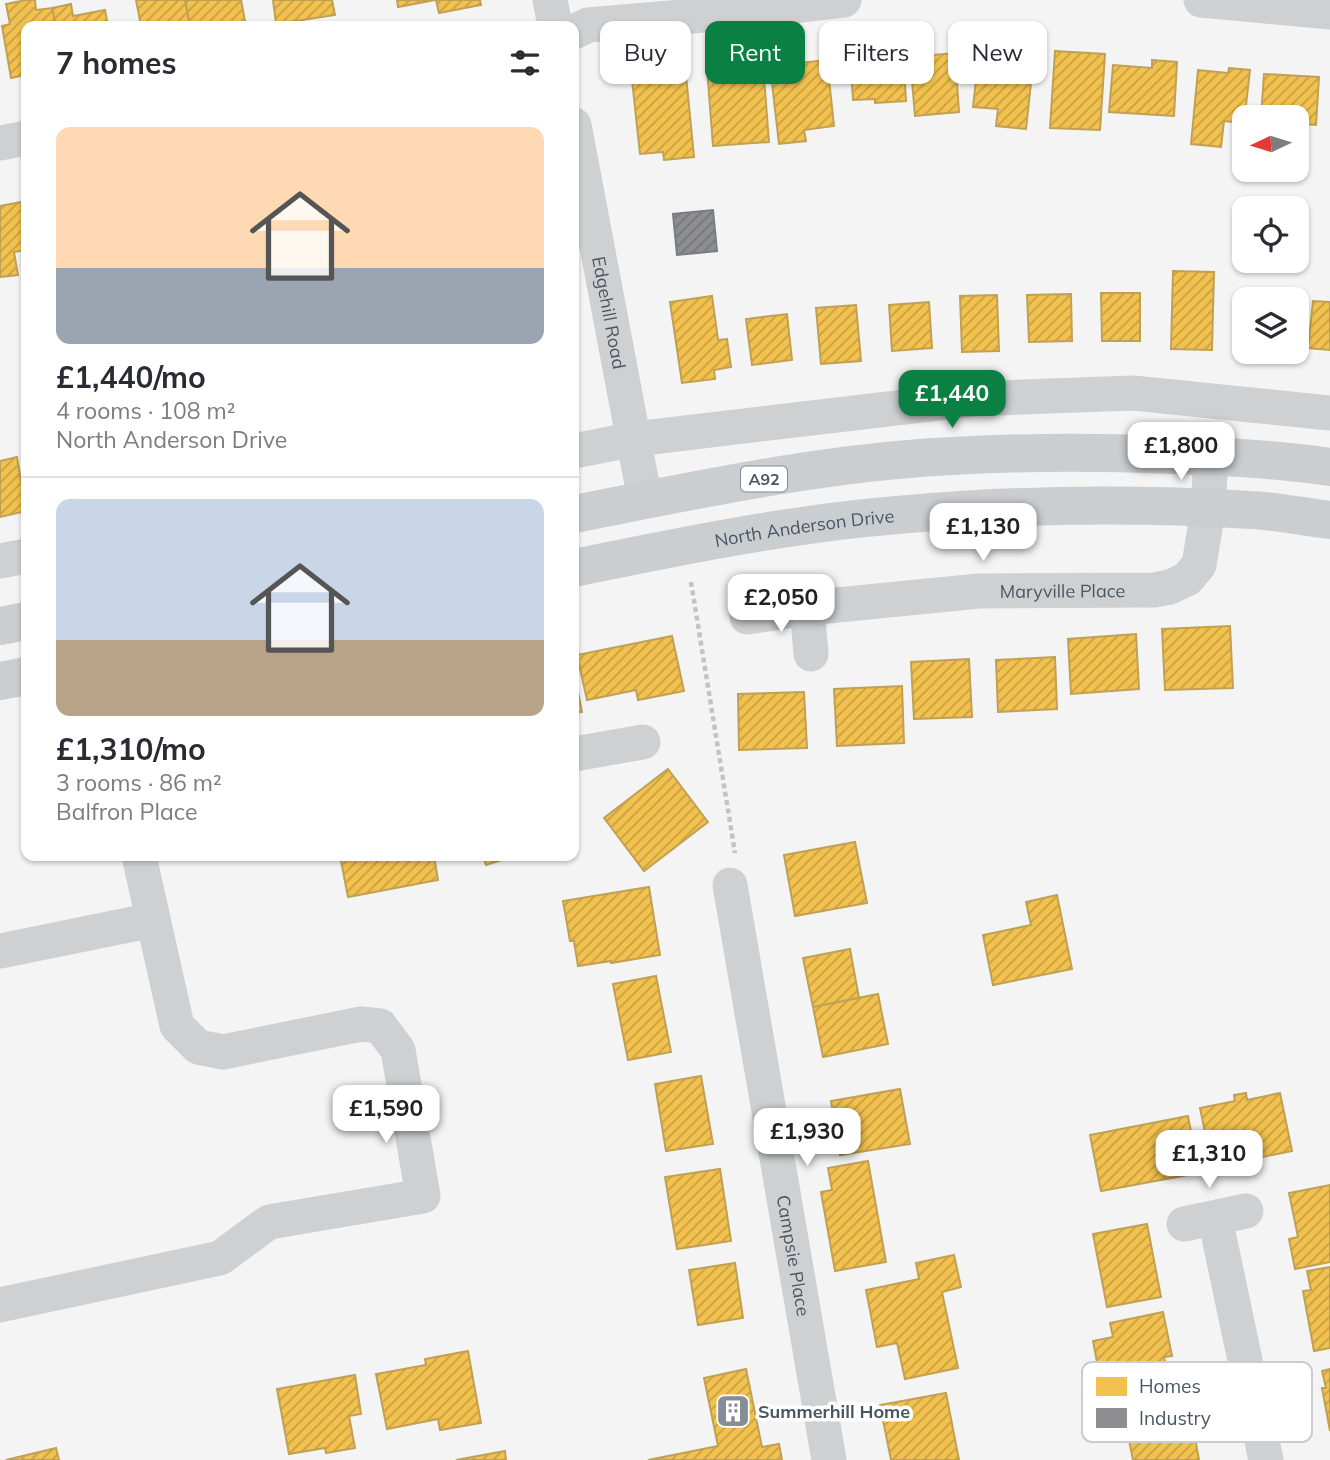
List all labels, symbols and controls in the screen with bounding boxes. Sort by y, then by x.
chip: Buy [600,21,691,84]
chip: Rent [705,21,805,84]
chip: Filters [819,21,934,84]
chip: New [948,21,1047,84]
text: 7 homes [56,44,177,82]
icon: filters [506,44,544,82]
north arrow [1232,105,1309,182]
map controls [1232,105,1309,364]
icon: home [237,173,363,299]
button: locate [1232,196,1309,273]
street label: Edgehill Road [588,254,631,371]
button: layers [1232,287,1309,364]
text: £1,440/mo [56,358,206,396]
pin: £1,440 [895,370,1009,430]
text: £1,440 [915,378,989,407]
text: 4 rooms · 108 m² [56,396,236,425]
pin: £1,800 [1124,422,1238,482]
text: North Anderson Drive [56,425,287,454]
text: £1,800 [1144,430,1218,459]
road number: A92 [741,466,787,492]
street label: North Anderson Drive [713,504,895,552]
pin: £1,130 [926,504,1040,563]
text: £1,130 [946,511,1020,540]
icon: home [237,545,363,671]
pin: £2,050 [724,574,838,634]
street label: Maryville Place [1000,579,1125,602]
text: £2,050 [744,582,818,611]
text: £1,310/mo [56,730,206,768]
text: 3 rooms · 86 m² [56,768,222,797]
text: Balfron Place [56,797,197,826]
pin: £1,590 [329,1086,443,1145]
text: £1,590 [349,1093,423,1122]
pin: £1,930 [750,1108,864,1168]
text: £1,930 [770,1116,844,1145]
pin: £1,310 [1152,1130,1266,1190]
text: £1,310 [1172,1138,1246,1167]
street label: Campsie Place [772,1193,816,1318]
legend [1082,1362,1312,1442]
text: Homes [1139,1374,1201,1398]
building icon: Summerhill Home [714,1392,752,1430]
place label: Summerhill Home [758,1400,910,1423]
text: Industry [1139,1406,1211,1430]

